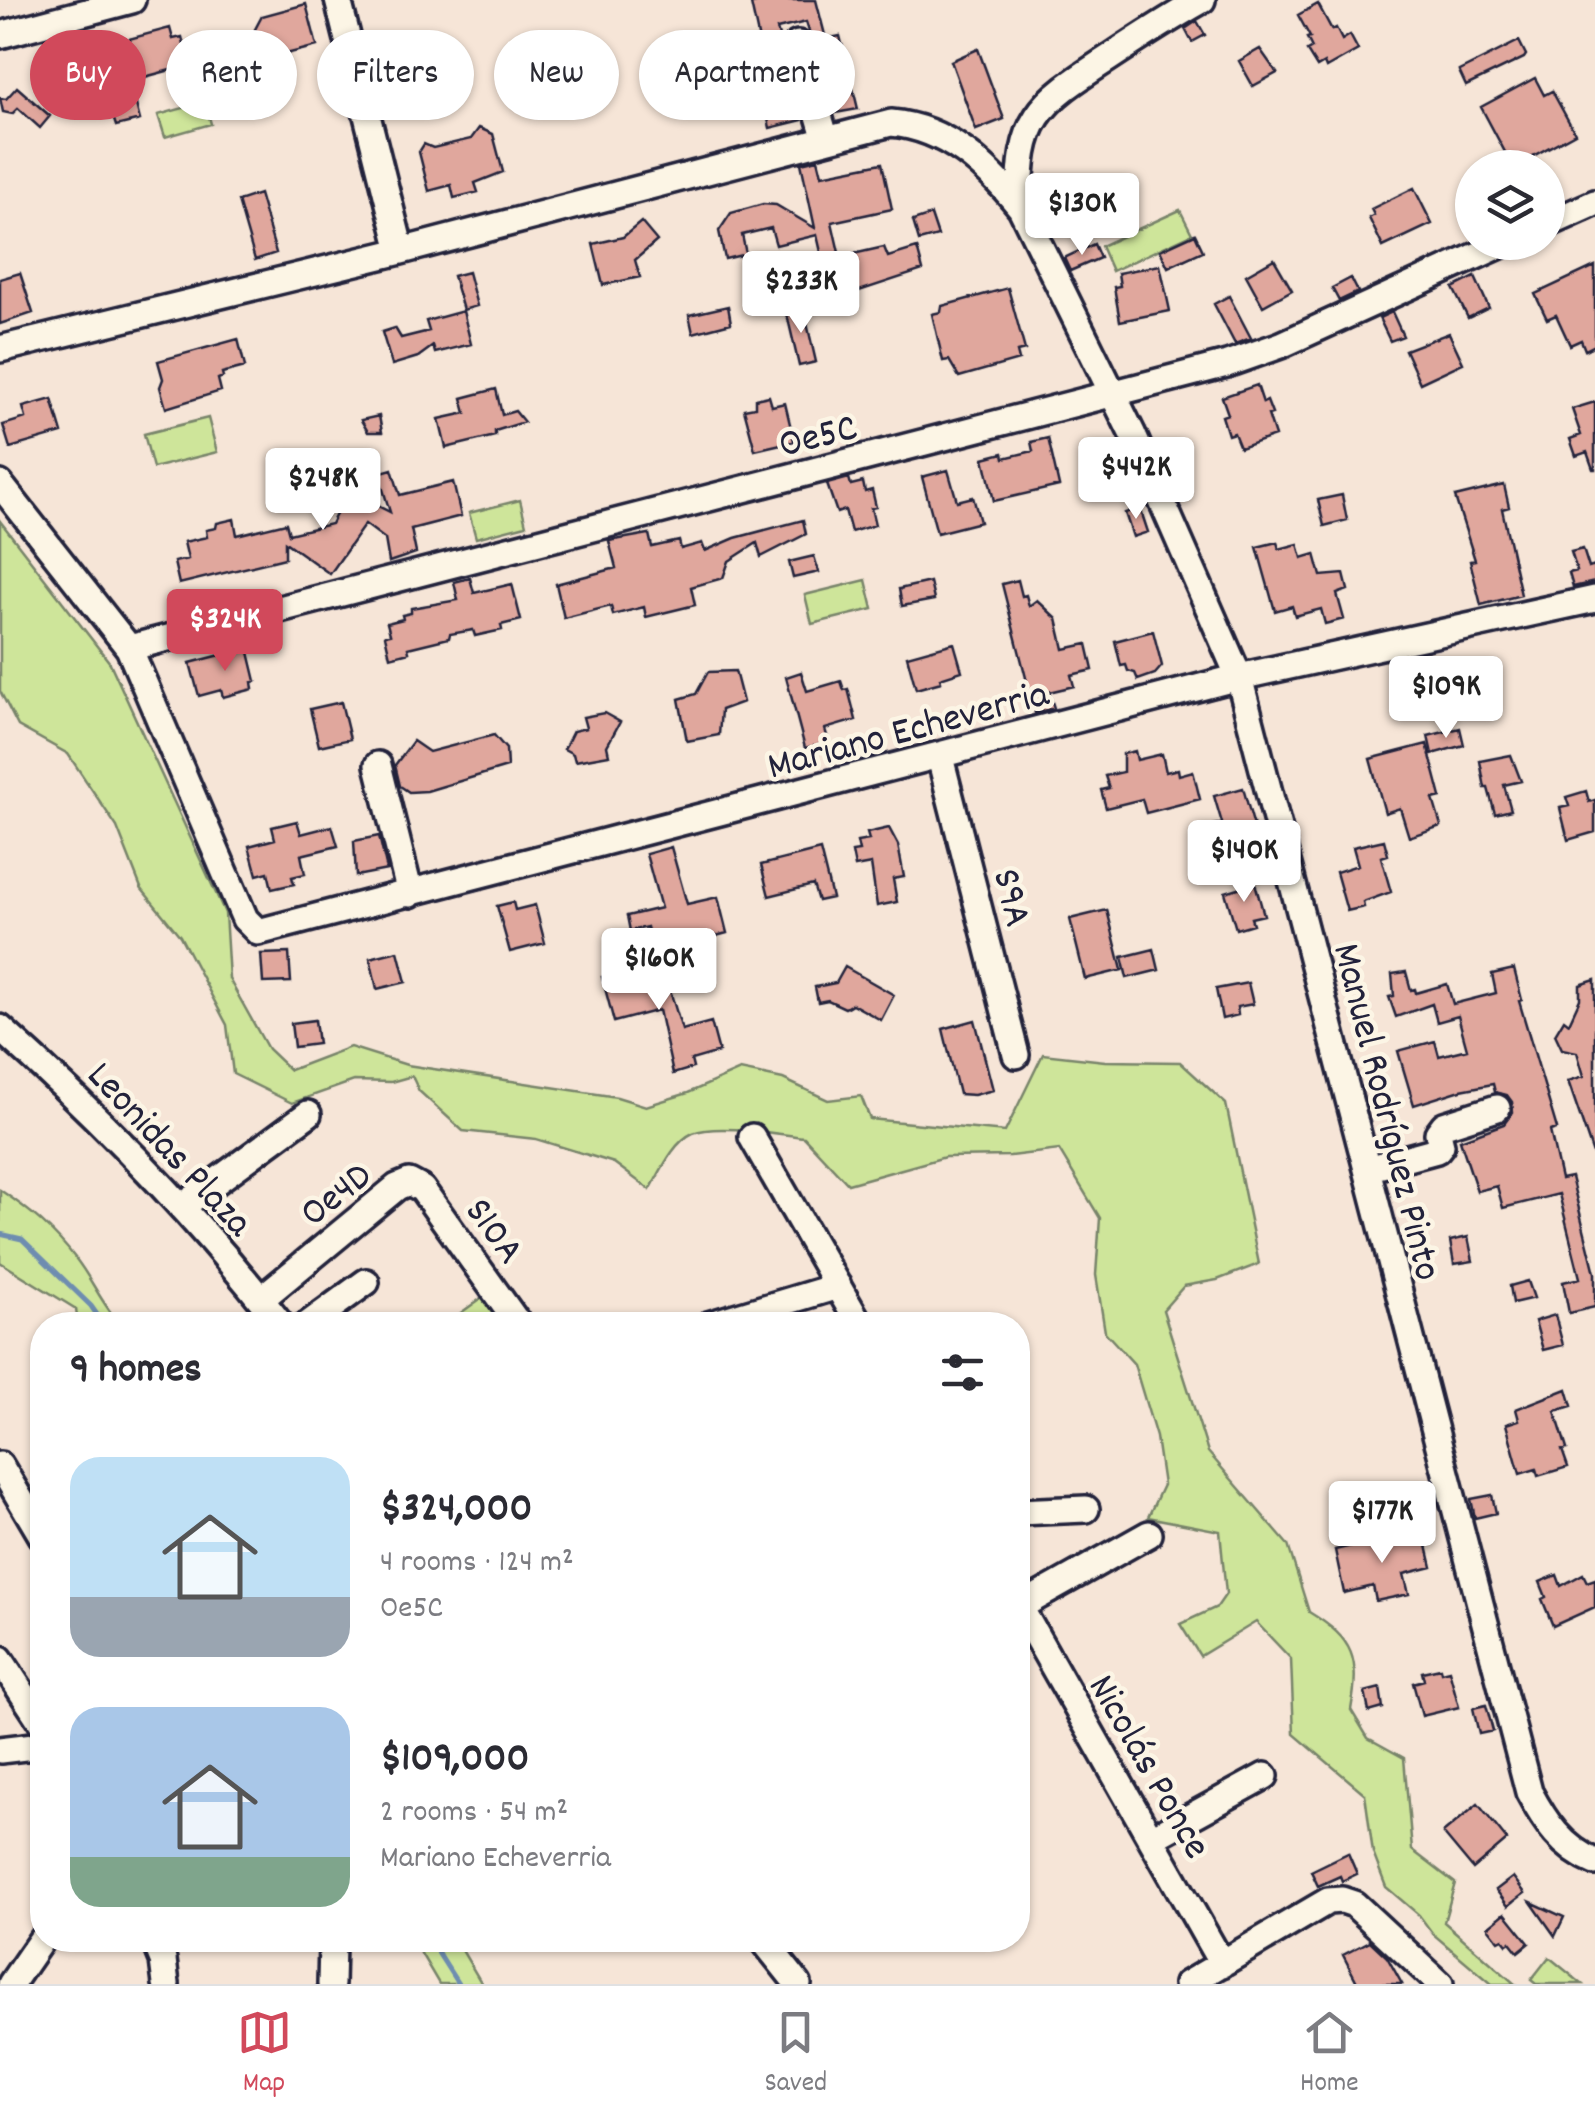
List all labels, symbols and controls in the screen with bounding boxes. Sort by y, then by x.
chip: Buy [30,30,146,120]
chip: Rent [166,30,297,120]
chip: Filters [317,30,474,120]
chip: New [494,30,619,120]
chip: Apartment [639,30,855,120]
map controls [1455,150,1565,260]
button: layers [1455,150,1565,260]
pin: $130K [1012,173,1152,258]
text: $130K [1047,182,1117,228]
pin: $233K [731,251,871,336]
text: $233K [764,260,838,306]
street label: Oe5C [773,402,864,476]
pin: $442K [1066,437,1206,522]
text: $442K [1100,446,1172,492]
pin: $248K [253,448,393,533]
text: $248K [287,457,359,503]
pin: $324K [155,589,295,674]
text: $324K [189,598,261,644]
pin: $109K [1376,656,1516,741]
text: $109K [1411,665,1481,711]
street label: Mariano Echeverria [762,668,1057,798]
pin: $140K [1174,820,1314,905]
text: $140K [1210,829,1278,875]
street label: S9A [974,864,1043,934]
pin: $160K [589,928,729,1013]
text: $160K [623,937,695,983]
street label: Manuel Rodríguez Pinto [1314,938,1453,1287]
street label: Leonidas Plaza [71,1051,264,1253]
street label: Oe4D [290,1151,386,1244]
street label: S10A [448,1188,535,1278]
text: 9 homes [70,1342,202,1402]
icon: filters [935,1345,990,1400]
text: $324,000 [380,1481,532,1541]
pin: $177K [1312,1481,1452,1566]
text: $177K [1351,1490,1413,1536]
icon: home [150,1497,270,1617]
text: 4 rooms · 124 m² [380,1541,574,1587]
text: Oe5C [380,1587,443,1633]
street label: Nicolás Ponce [1071,1665,1222,1871]
text: $109,000 [380,1731,529,1791]
icon: home [150,1747,270,1867]
text: 2 rooms · 54 m² [380,1791,568,1837]
text: Mariano Echeverria [380,1837,611,1883]
tab: Map [237,2005,292,2105]
tab: Saved [765,2005,827,2105]
tab: Home [1300,2005,1358,2105]

